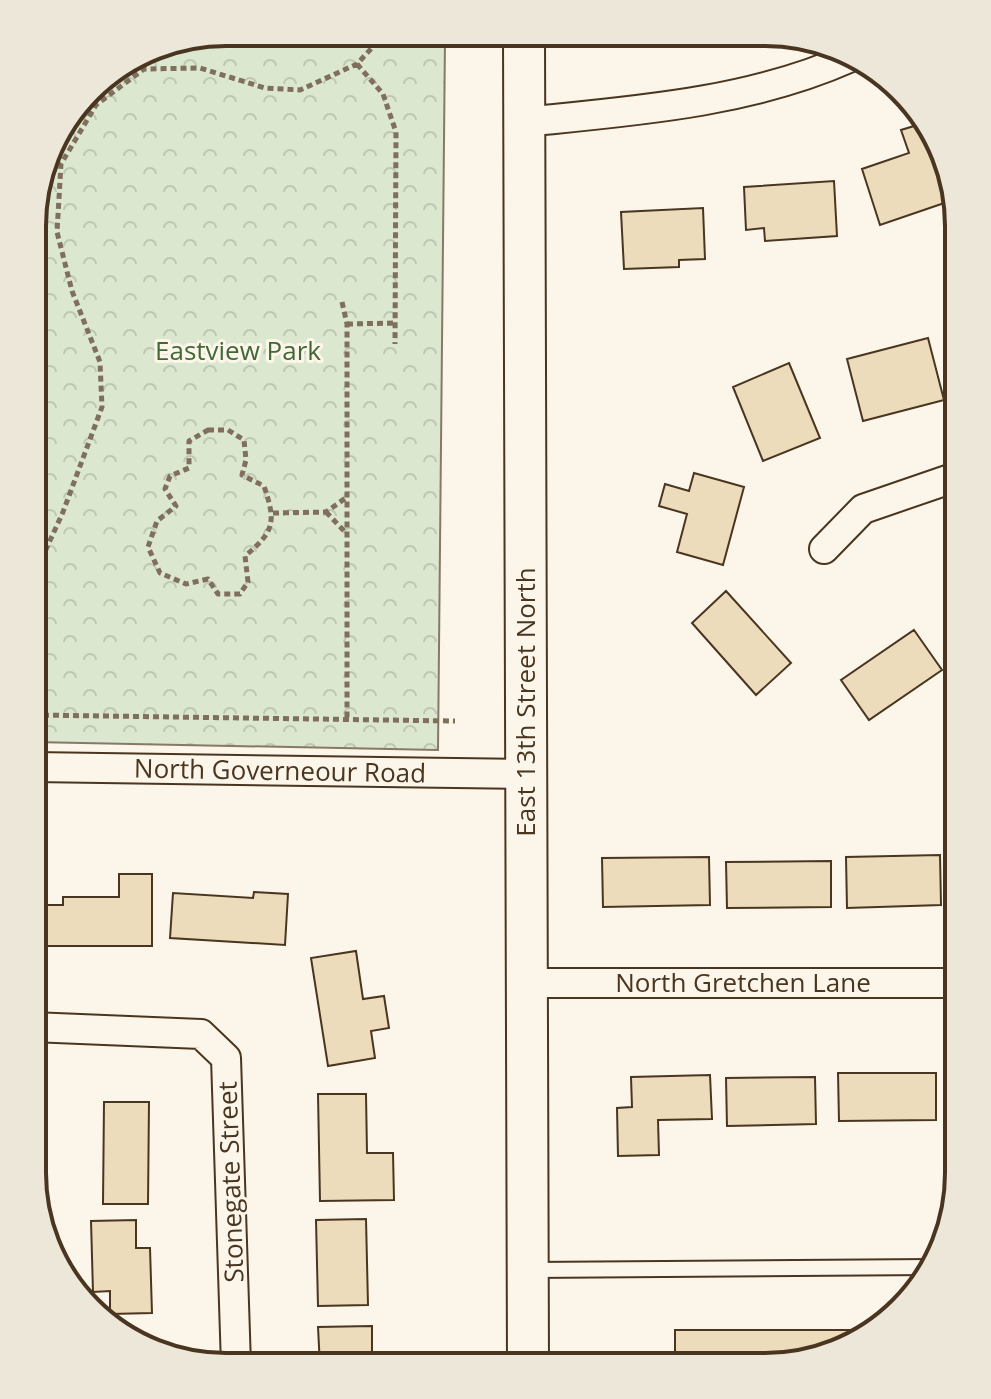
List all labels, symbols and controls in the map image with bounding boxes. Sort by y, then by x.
park label: Eastview Park [155,332,321,368]
street label: East 13th Street North [507,567,543,837]
street label: North Governeour Road [134,749,426,791]
street label: North Gretchen Lane [615,964,871,1000]
street label: Stonegate Street [208,1081,252,1283]

